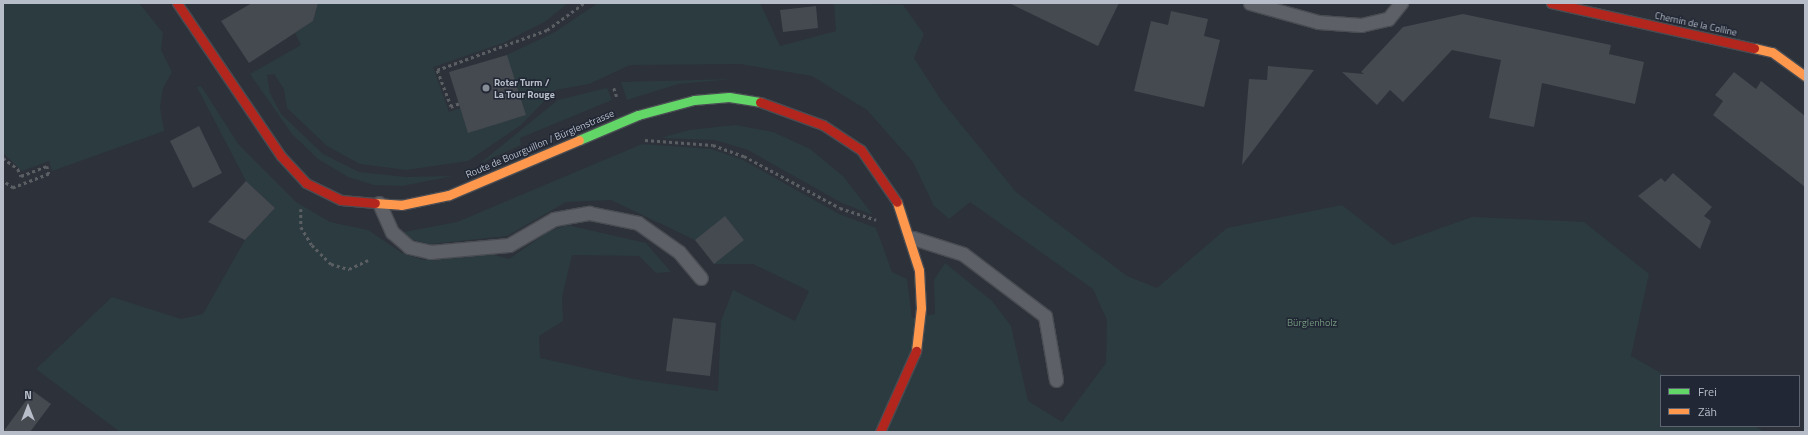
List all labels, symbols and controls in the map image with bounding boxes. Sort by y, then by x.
street label: Chemin de la Colline [1654,9,1738,39]
place label: Roter Turm / La Tour Rouge [494,76,555,100]
marker: Roter Turm / La Tour Rouge [481,83,491,93]
street label: Route de Bourguillon / Bürglenstrasse [464,107,616,181]
park label: Bürglenholz [1287,317,1337,329]
legend [1660,375,1800,427]
text: Frei [1698,382,1717,401]
north arrow [8,387,48,427]
text: N [24,387,32,403]
text: Zäh [1698,402,1717,421]

